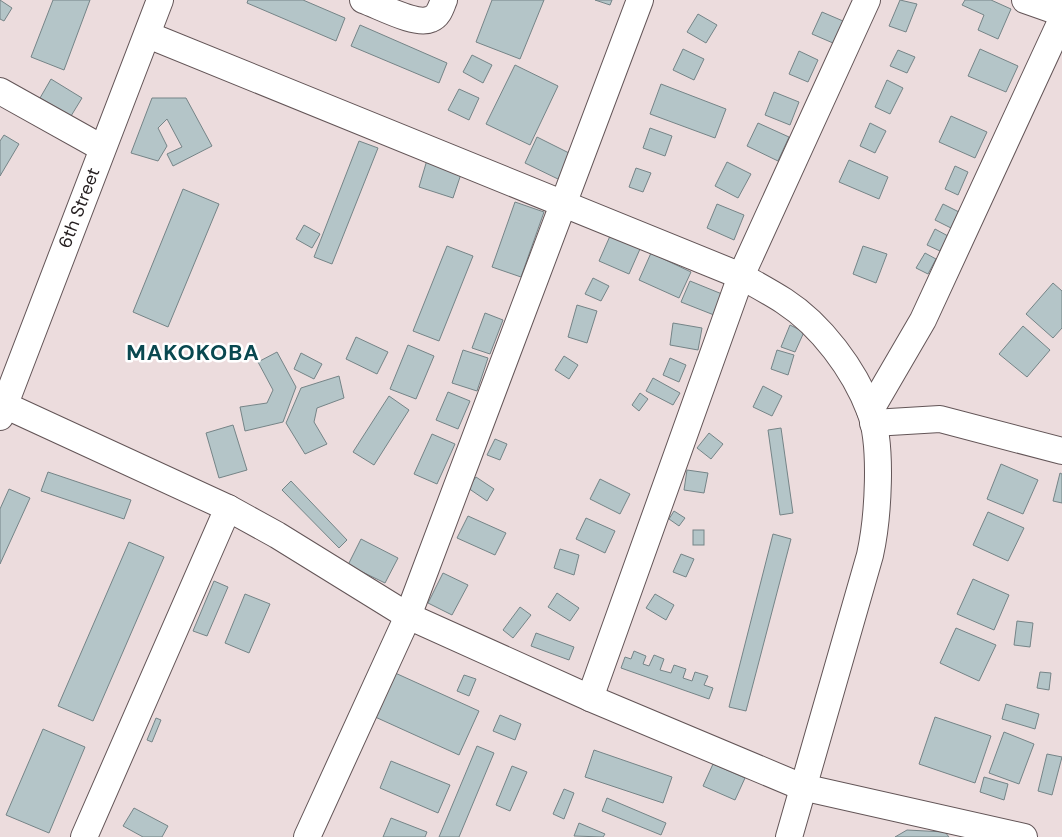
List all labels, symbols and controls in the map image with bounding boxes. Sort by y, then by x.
street label: 6th Street [53,164,105,252]
district label: MAKOKOBA [126,338,260,367]

